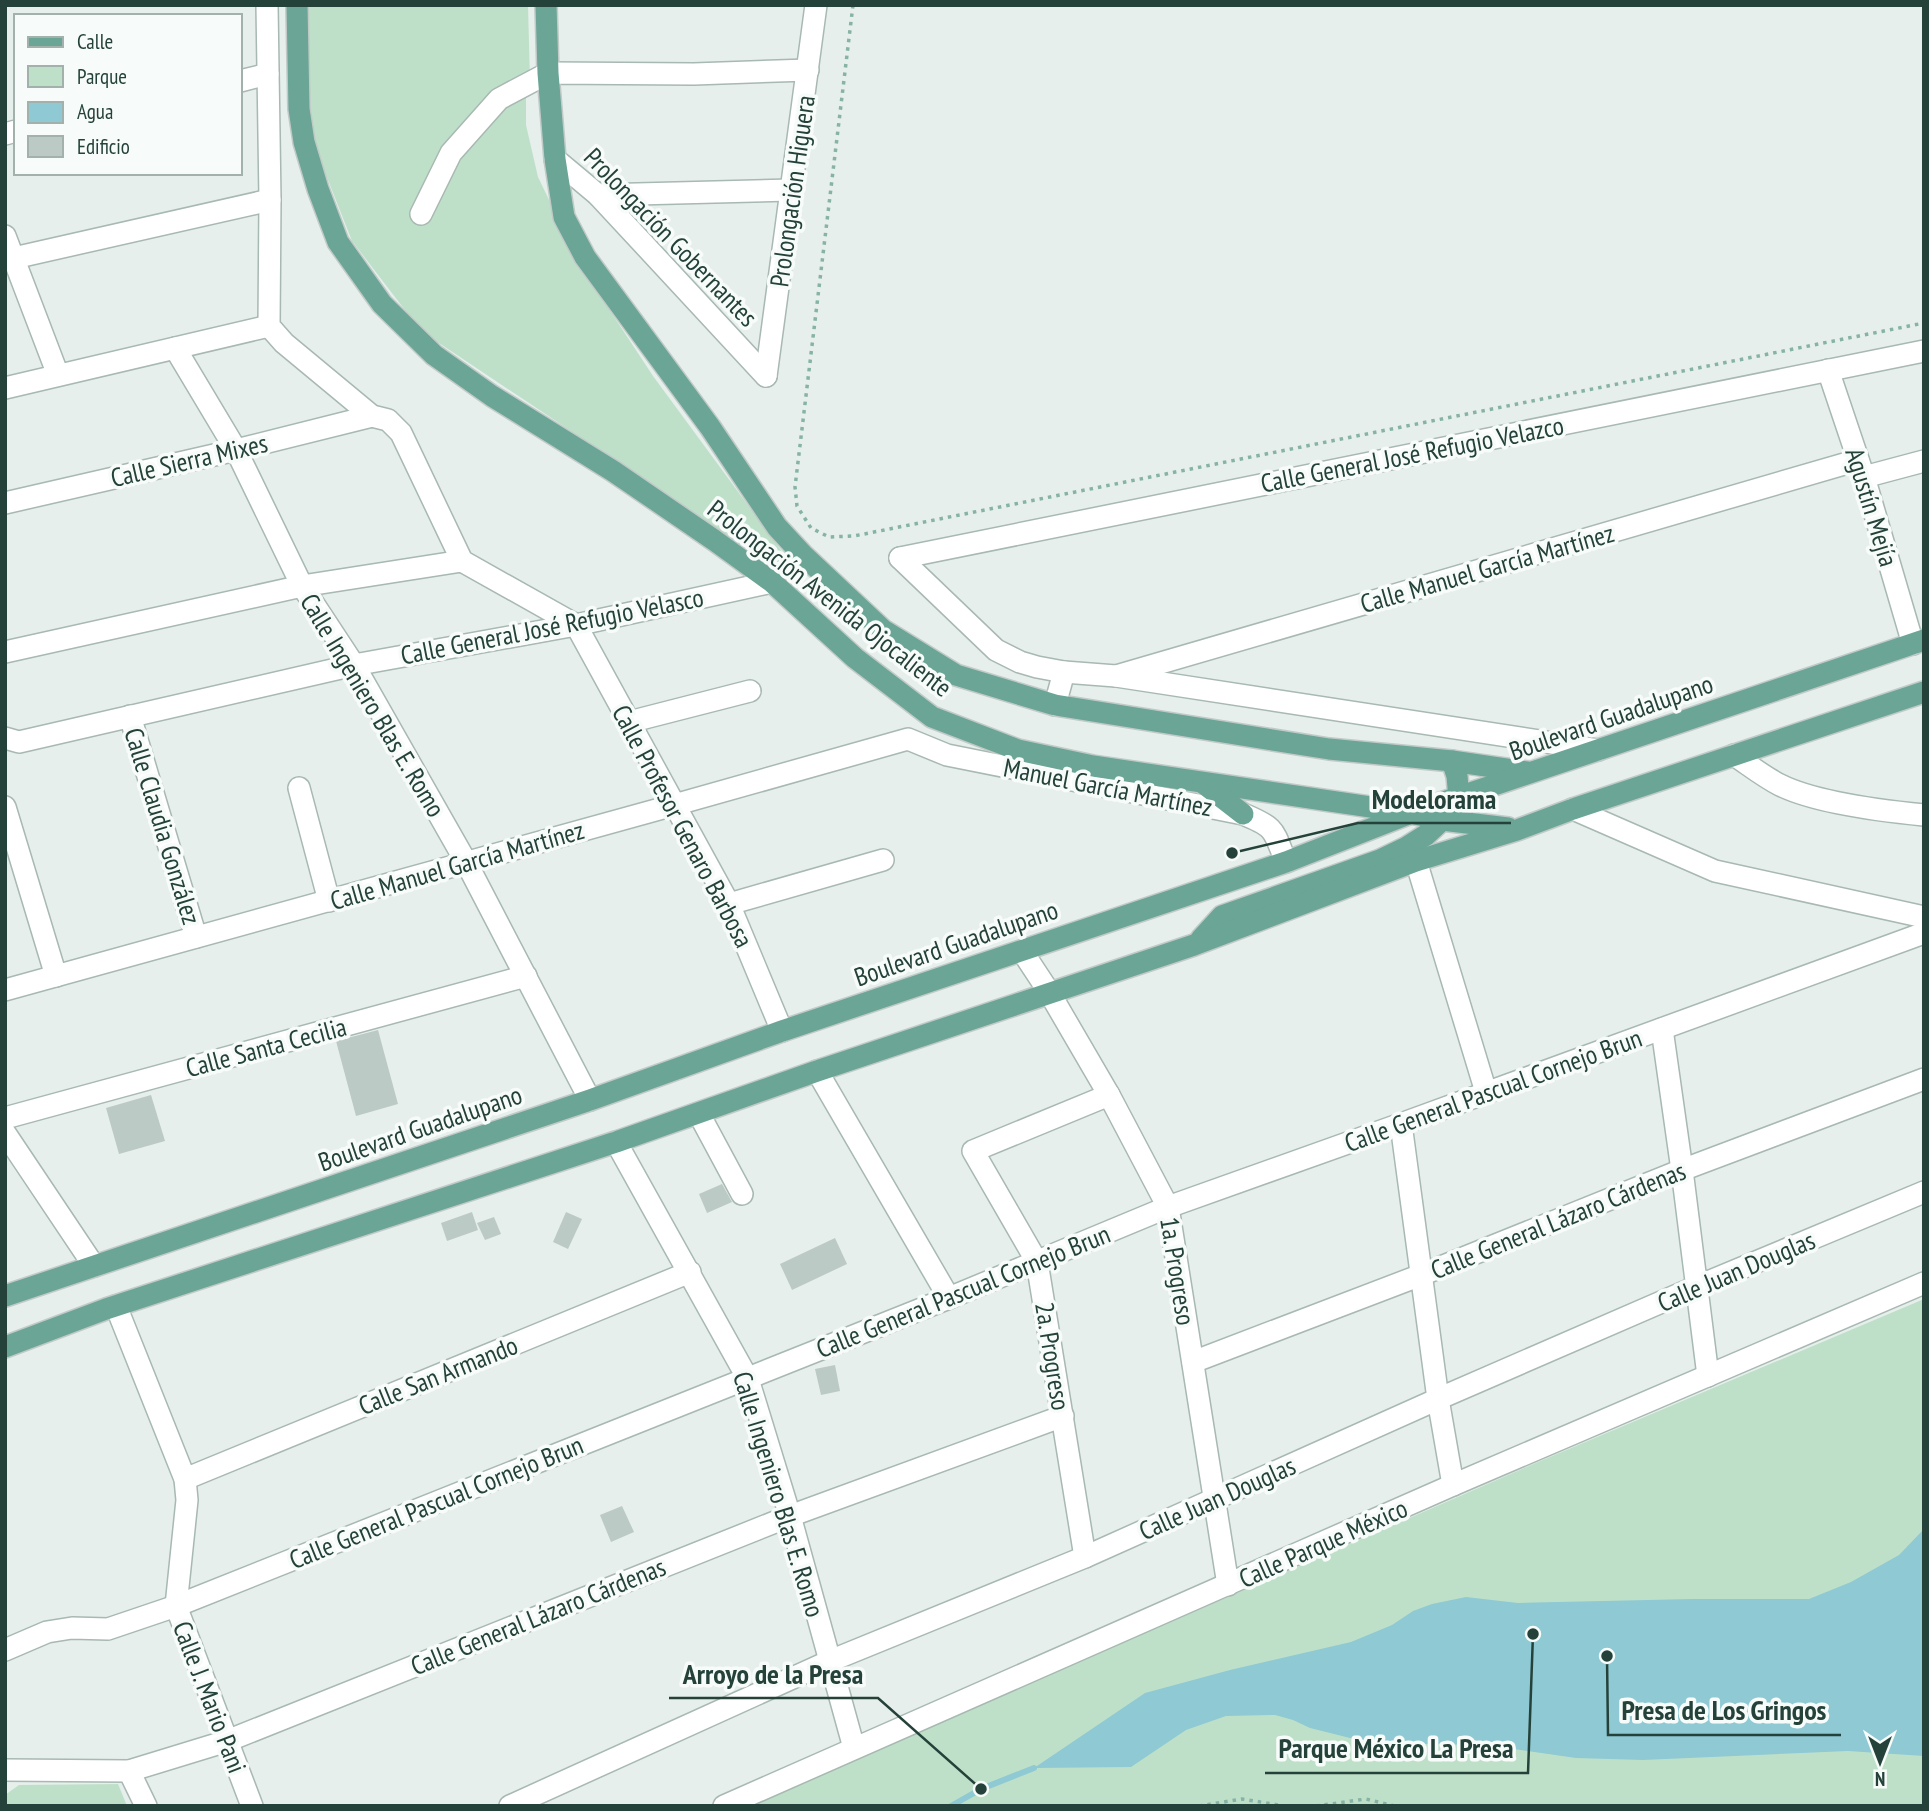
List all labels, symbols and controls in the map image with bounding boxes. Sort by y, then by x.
legend [14,14,242,175]
text: Calle [77,28,113,55]
text: Parque [77,63,127,90]
street label: Prolongación Higuera [762,93,822,289]
text: Agua [77,98,113,125]
text: Edificio [77,133,130,160]
street label: Prolongación Gobernantes [577,141,765,333]
street label: Calle General José Refugio Velazco [1258,408,1566,500]
street label: Calle Sierra Mixes [107,426,271,494]
street label: Agustín Mejía [1838,444,1906,570]
street label: Prolongación Avenida Ojocaliente [701,492,959,704]
street label: Calle Manuel García Martínez [1356,516,1618,620]
street label: Calle General José Refugio Velasco [398,580,706,672]
street label: Calle Ingeniero Blas E. Romo [293,587,453,823]
street label: Boulevard Guadalupano [1505,667,1717,767]
street label: Calle Profesor Genaro Barbosa [605,699,761,953]
street label: Calle Claudia González [117,724,209,928]
street label: Manuel García Martínez [1001,751,1215,823]
callout: Modelorama [1358,774,1511,823]
text: Modelorama [1372,780,1496,817]
street label: Calle Manuel García Martínez [326,813,588,917]
street label: Boulevard Guadalupano [850,893,1062,993]
street label: Calle Santa Cecilia [182,1010,350,1084]
street label: Calle General Pascual Cornejo Brun [1340,1021,1646,1159]
street label: Boulevard Guadalupano [314,1078,526,1178]
street label: Calle General Lázaro Cárdenas [1426,1154,1690,1286]
street label: 1a. Progreso [1153,1215,1203,1327]
street label: Calle General Pascual Cornejo Brun [811,1217,1115,1365]
street label: Calle Juan Douglas [1652,1223,1820,1319]
street label: 2a. Progreso [1028,1300,1078,1412]
street label: Calle San Armando [354,1328,522,1422]
street label: Calle Ingeniero Blas E. Romo [726,1367,832,1621]
street label: Calle General Pascual Cornejo Brun [284,1428,588,1576]
street label: Calle Juan Douglas [1134,1449,1300,1547]
street label: Calle Parque México [1234,1491,1412,1595]
street label: Calle General Lázaro Cárdenas [406,1550,670,1682]
street label: Calle J. Mario Pani [166,1616,254,1778]
callout: Arroyo de la Presa [669,1649,878,1698]
text: Arroyo de la Presa [682,1655,863,1692]
callout: Presa de Los Gringos [1608,1686,1841,1735]
text: Presa de Los Gringos [1622,1691,1827,1728]
callout: Parque México La Presa [1265,1724,1528,1773]
north arrow [1845,1727,1915,1797]
text: Parque México La Presa [1279,1729,1513,1766]
text: N [1875,1767,1885,1791]

